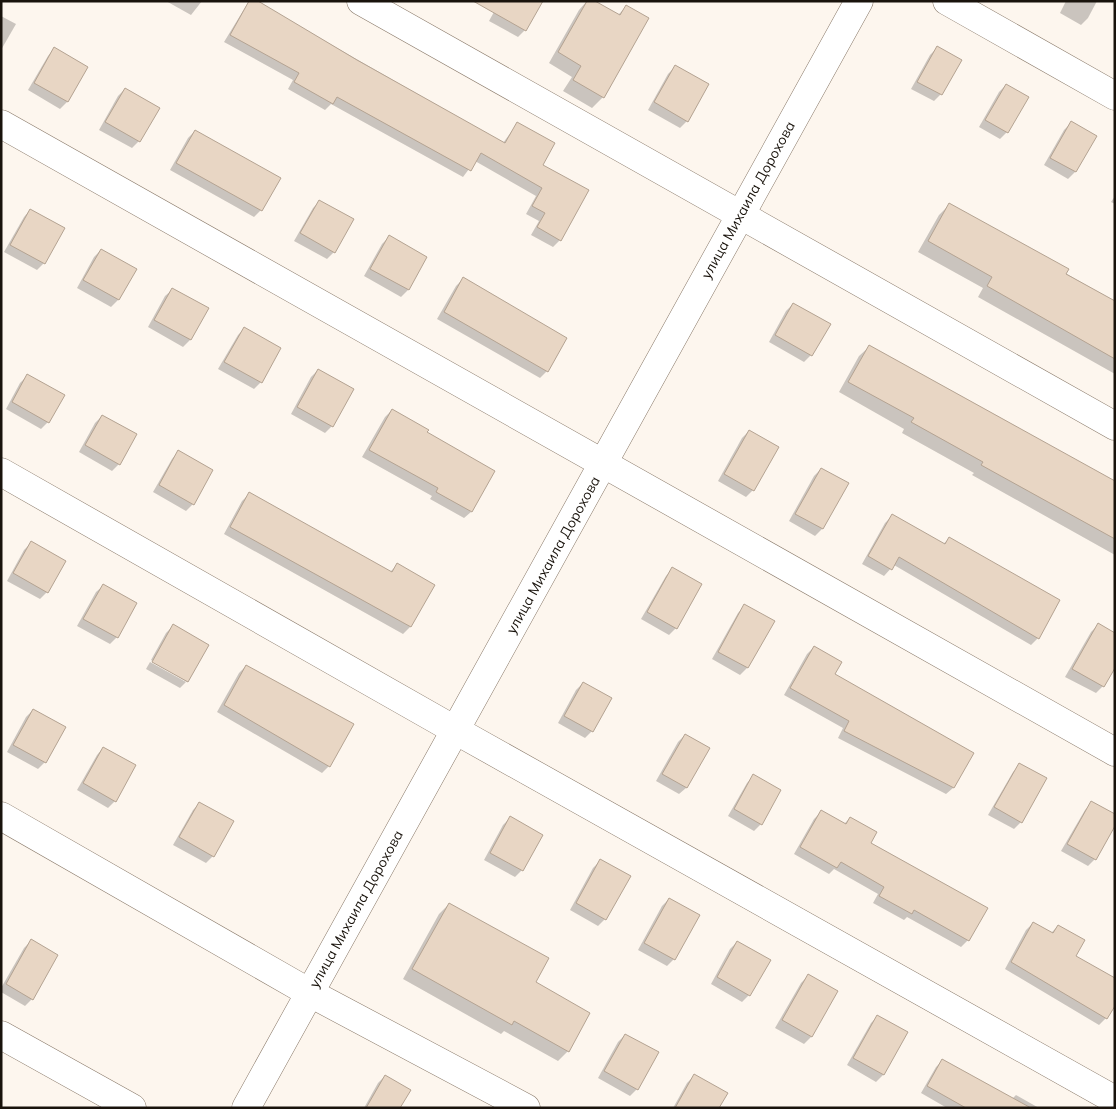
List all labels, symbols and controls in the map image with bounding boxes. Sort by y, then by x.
street label: улица Михаила Дорохова [697,118,799,282]
street label: улица Михаила Дорохова [502,473,604,637]
street label: улица Михаила Дорохова [305,827,407,991]

